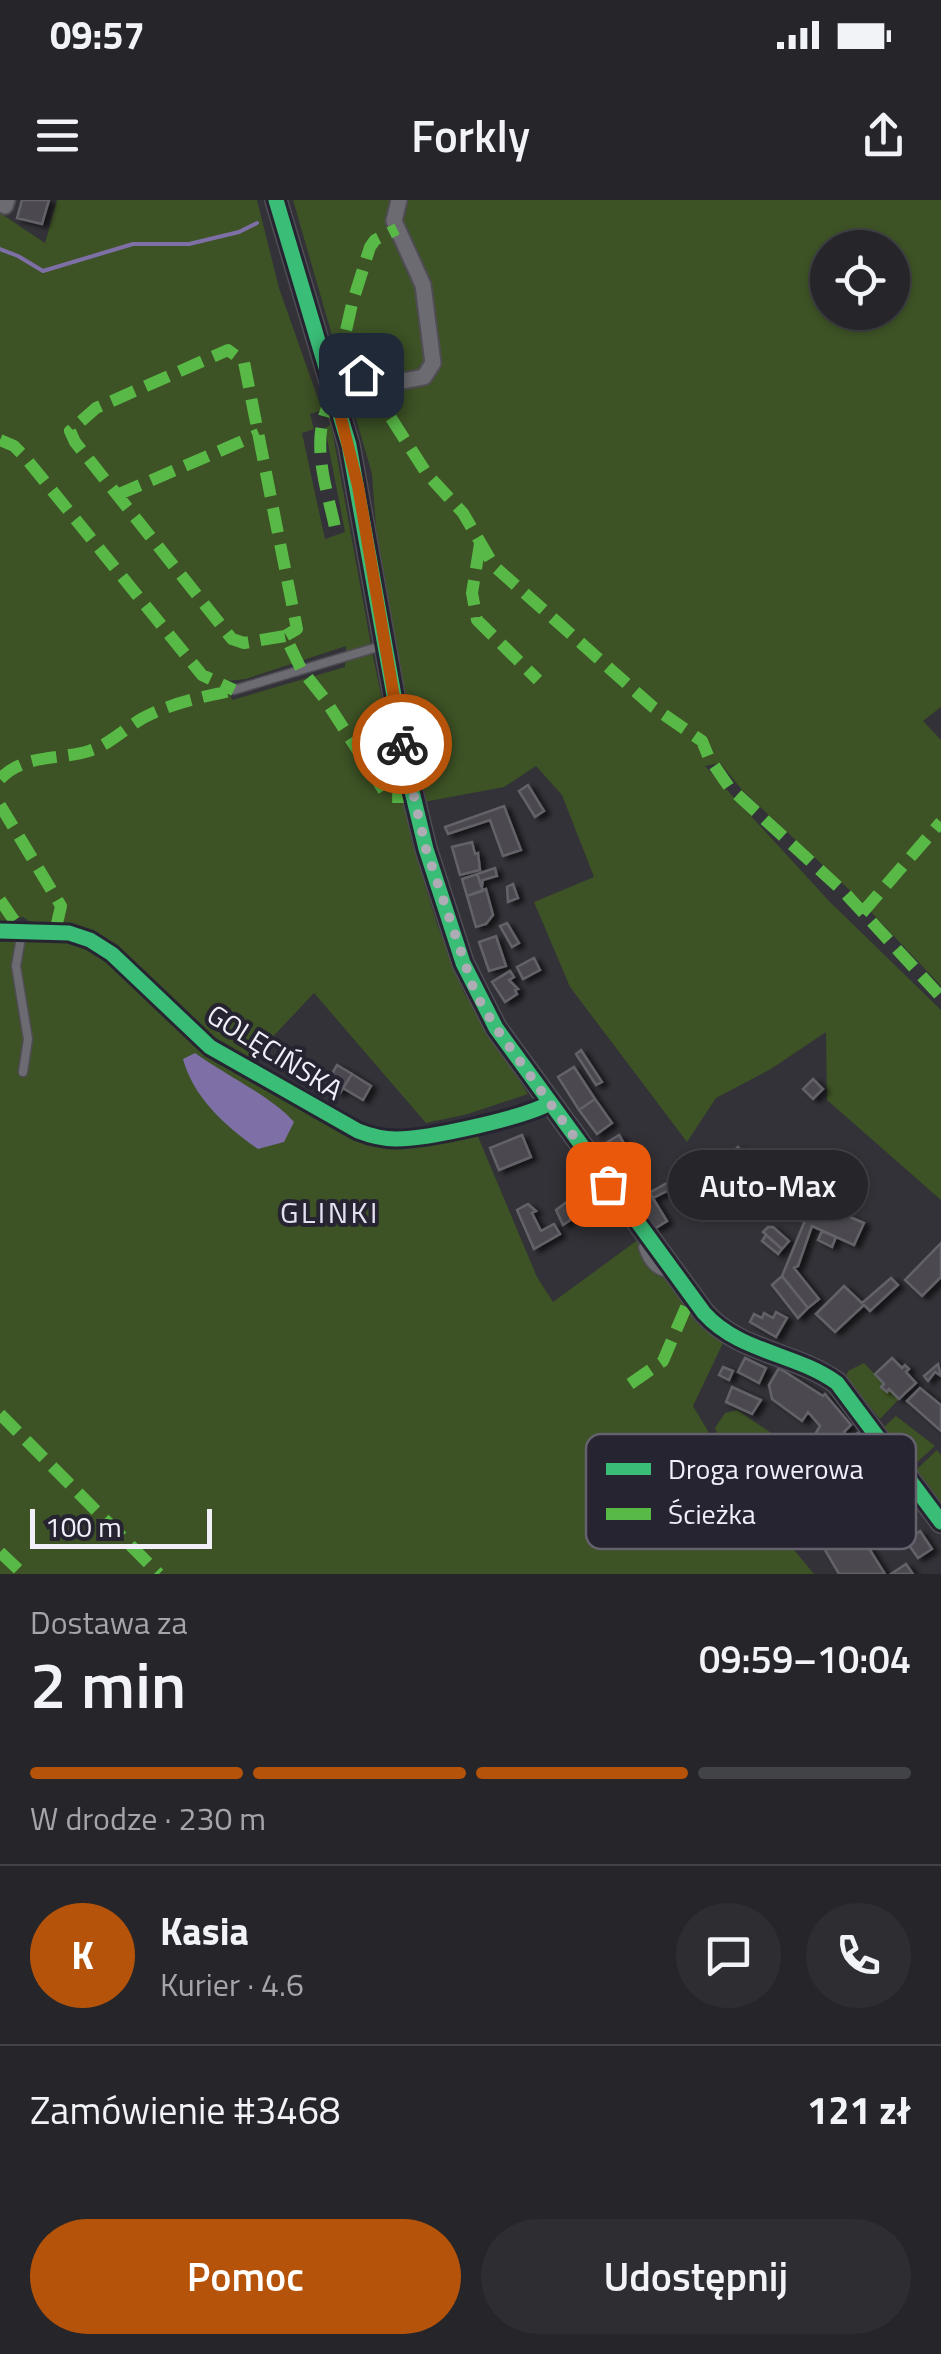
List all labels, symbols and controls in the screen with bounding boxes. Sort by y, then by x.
text: 09:57 [50,6,145,64]
text: Forkly [411,101,530,169]
icon: menu [30,108,85,163]
icon: share [856,108,911,163]
map controls [810,230,910,330]
button: locate [810,230,910,330]
pin [319,333,404,418]
icon: home [334,348,389,403]
courier [352,694,452,794]
icon: bike [375,717,430,772]
street label: GOLĘCIŃSKA [199,993,352,1111]
pin [566,1142,651,1227]
callout: Auto-Max [668,1149,868,1219]
icon: bag [581,1157,636,1212]
text: Auto-Max [700,1161,836,1209]
district label: GLINKI [280,1189,380,1235]
legend [586,1434,916,1549]
text: Droga rowerowa [668,1447,864,1490]
text: Ścieżka [668,1492,756,1535]
scale bar [30,1504,212,1548]
text: 100 m [45,1505,122,1548]
text: Dostawa za [30,1598,188,1646]
text: 09:59–10:04 [699,1630,911,1688]
text: 2 min [30,1634,186,1733]
text: W drodze · 230 m [30,1794,266,1842]
text: Kasia [160,1902,249,1960]
button: chat [676,1903,781,2008]
button: phone [806,1903,911,2008]
text: K [71,1926,94,1984]
text: Kurier · 4.6 [160,1960,304,2008]
text: Zamówienie #3468 [30,2081,340,2139]
text: 121 zł [807,2081,911,2139]
button: Pomoc [30,2219,461,2334]
button: Udostępnij [481,2219,911,2334]

